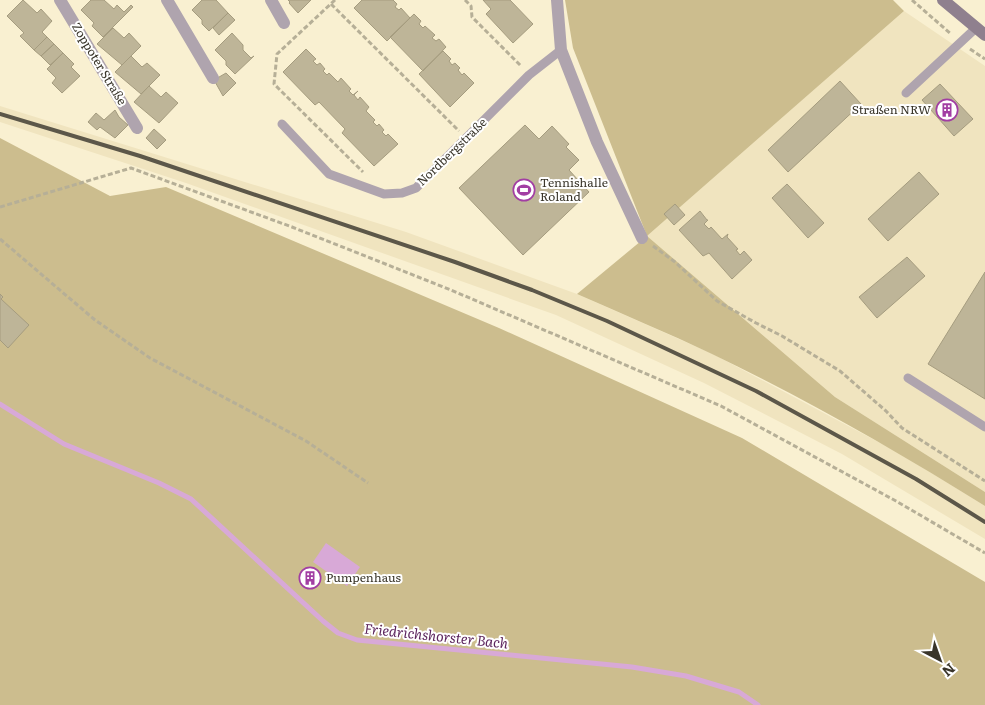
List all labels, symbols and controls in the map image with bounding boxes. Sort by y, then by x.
street label: Zoppoter Straße [68,19,132,108]
building icon: Straßen NRW [935,98,959,122]
place label: Straßen NRW [852,100,931,118]
street label: Nordbergstraße [412,113,490,189]
place label: Tennishalle Roland [540,173,608,205]
sports icon: Tennishalle Roland [512,178,536,202]
building icon: Pumpenhaus [298,566,322,590]
place label: Pumpenhaus [326,568,402,586]
water label: Friedrichshorster Bach [363,618,510,653]
north arrow [915,635,965,685]
text: N [938,659,960,682]

